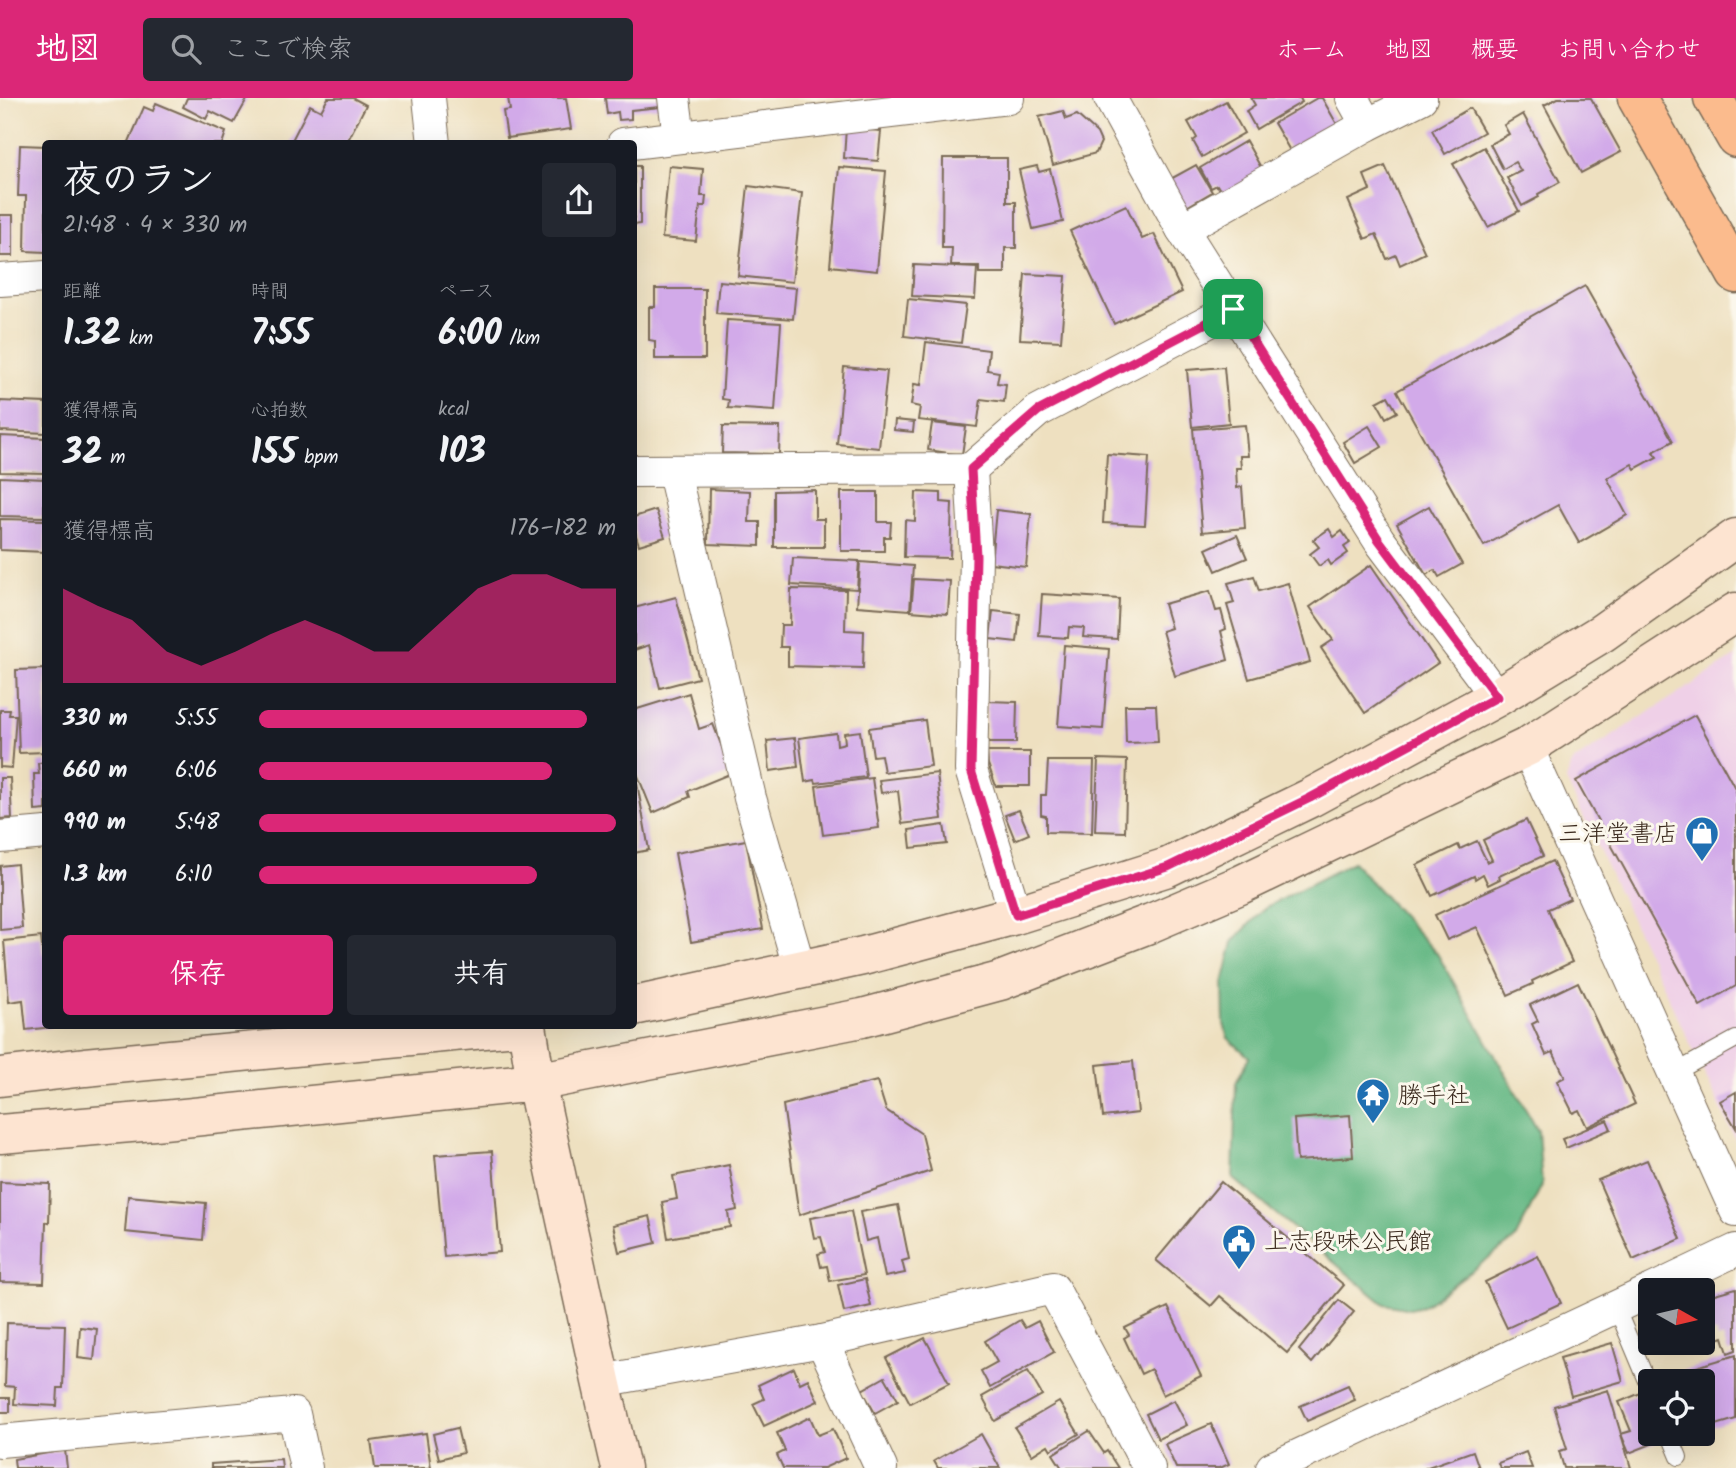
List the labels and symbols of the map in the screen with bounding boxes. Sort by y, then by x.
pin [1203,279,1263,339]
shop icon: 三洋堂書店 [1683,814,1721,863]
place label: 三洋堂書店 [1558,815,1678,854]
temple icon: 勝手社 [1354,1076,1392,1125]
place label: 勝手社 [1398,1077,1470,1116]
public building icon: 上志段味公民館 [1220,1222,1258,1271]
place label: 上志段味公民館 [1264,1223,1432,1262]
north arrow [1638,1278,1715,1354]

